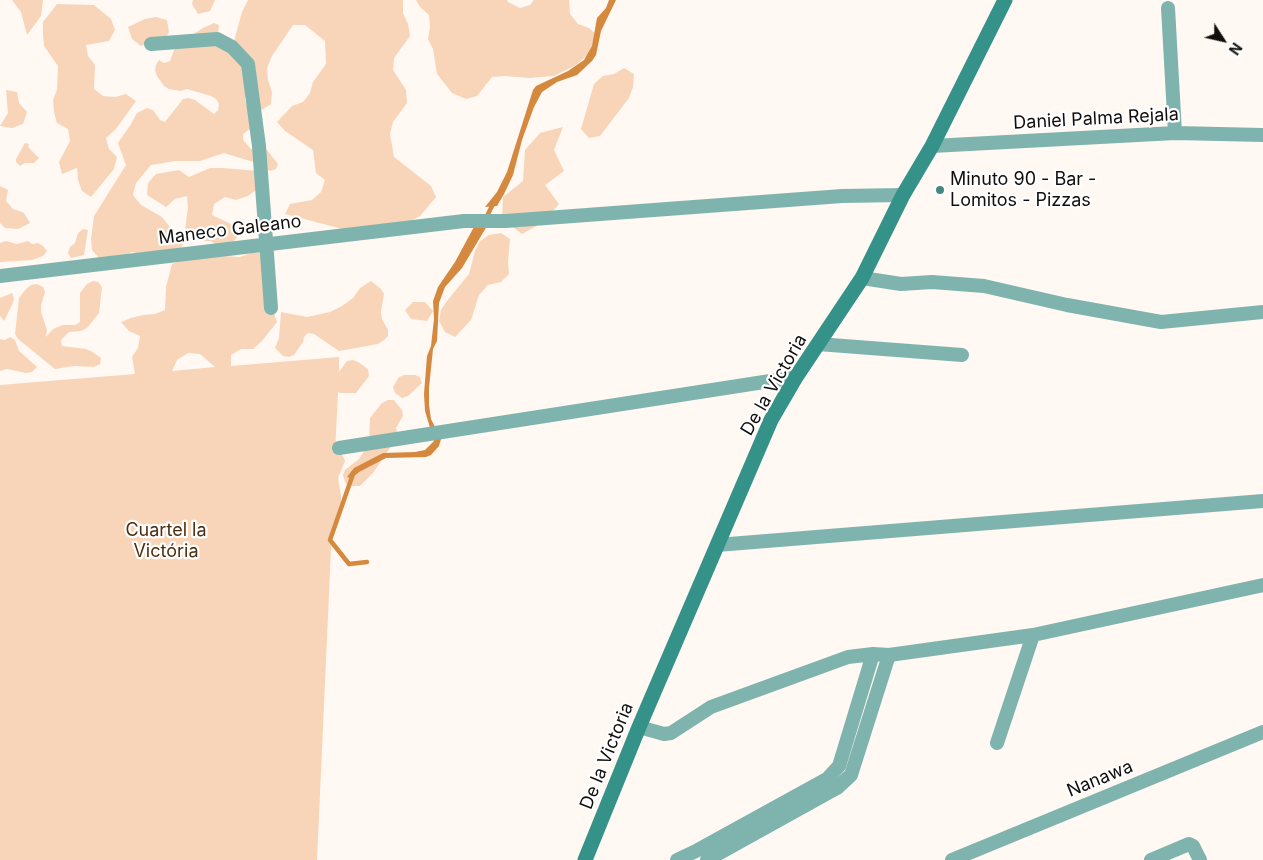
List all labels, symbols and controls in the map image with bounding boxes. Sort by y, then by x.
north arrow [1198,15,1248,65]
text: N [1226,40,1246,58]
street label: Daniel Palma Rejala [1013,104,1179,134]
place label: Minuto 90 - Bar - Lomitos - Pizzas [950,169,1096,212]
marker: Minuto 90 - Bar - Lomitos - Pizzas [934,184,946,196]
street label: Maneco Galeano [157,211,303,249]
street label: De la Victoria [736,331,812,439]
park label: Cuartel la Victória [125,520,207,562]
street label: De la Victoria [576,699,638,813]
street label: Nanawa [1064,756,1136,802]

